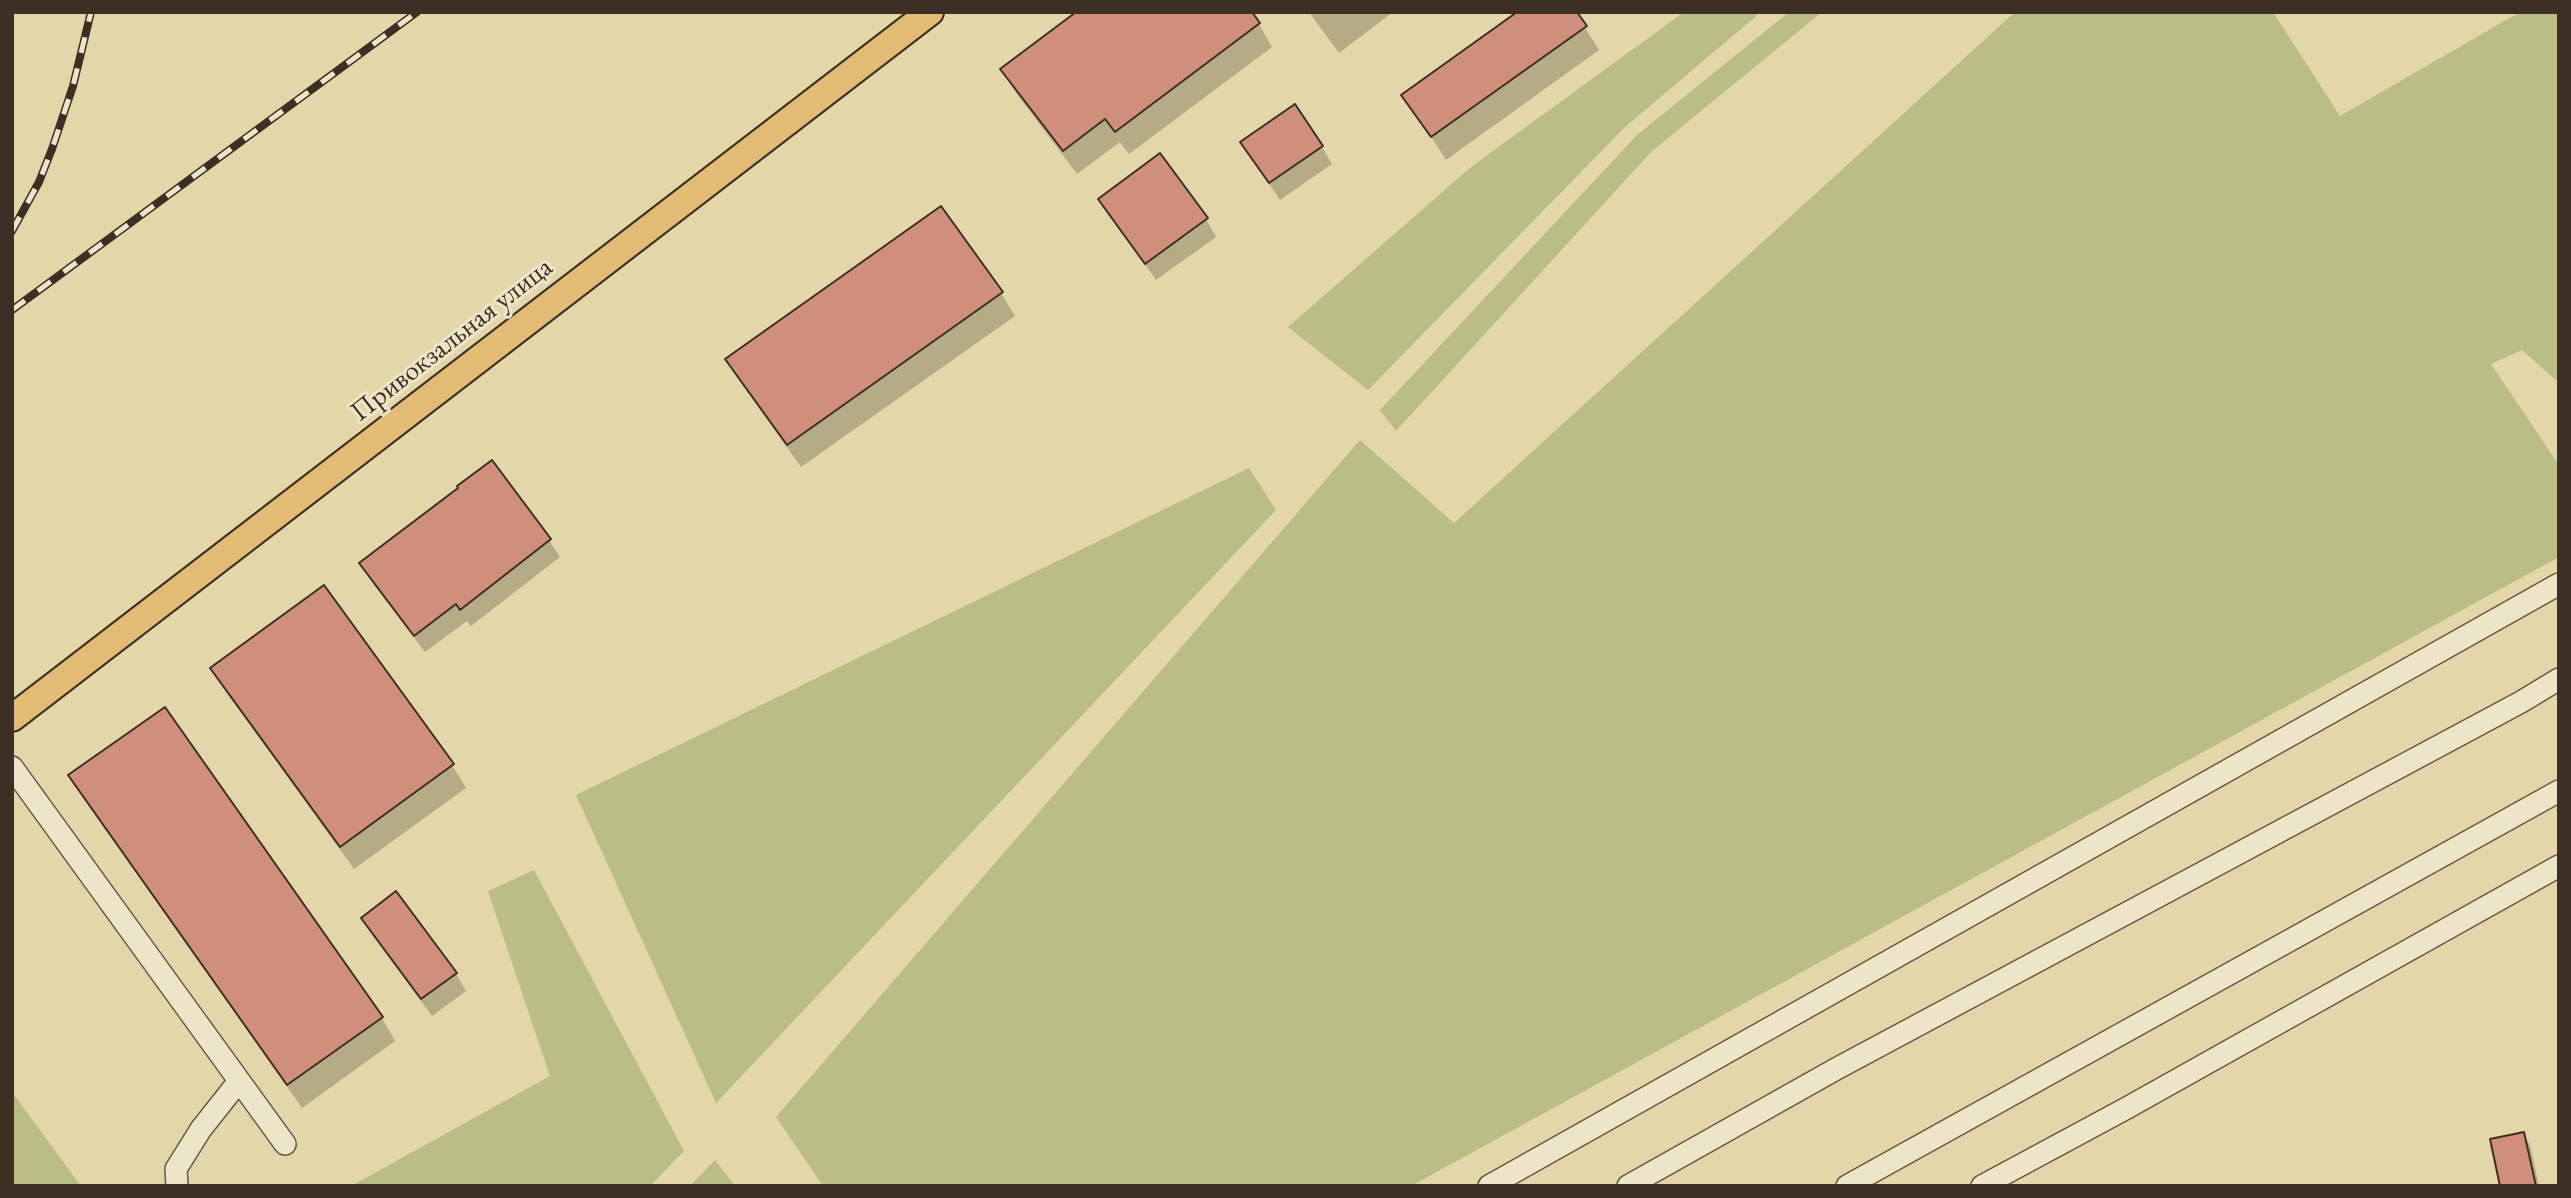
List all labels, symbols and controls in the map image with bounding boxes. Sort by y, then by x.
street label: Привокзальная улица [344,251,560,429]

